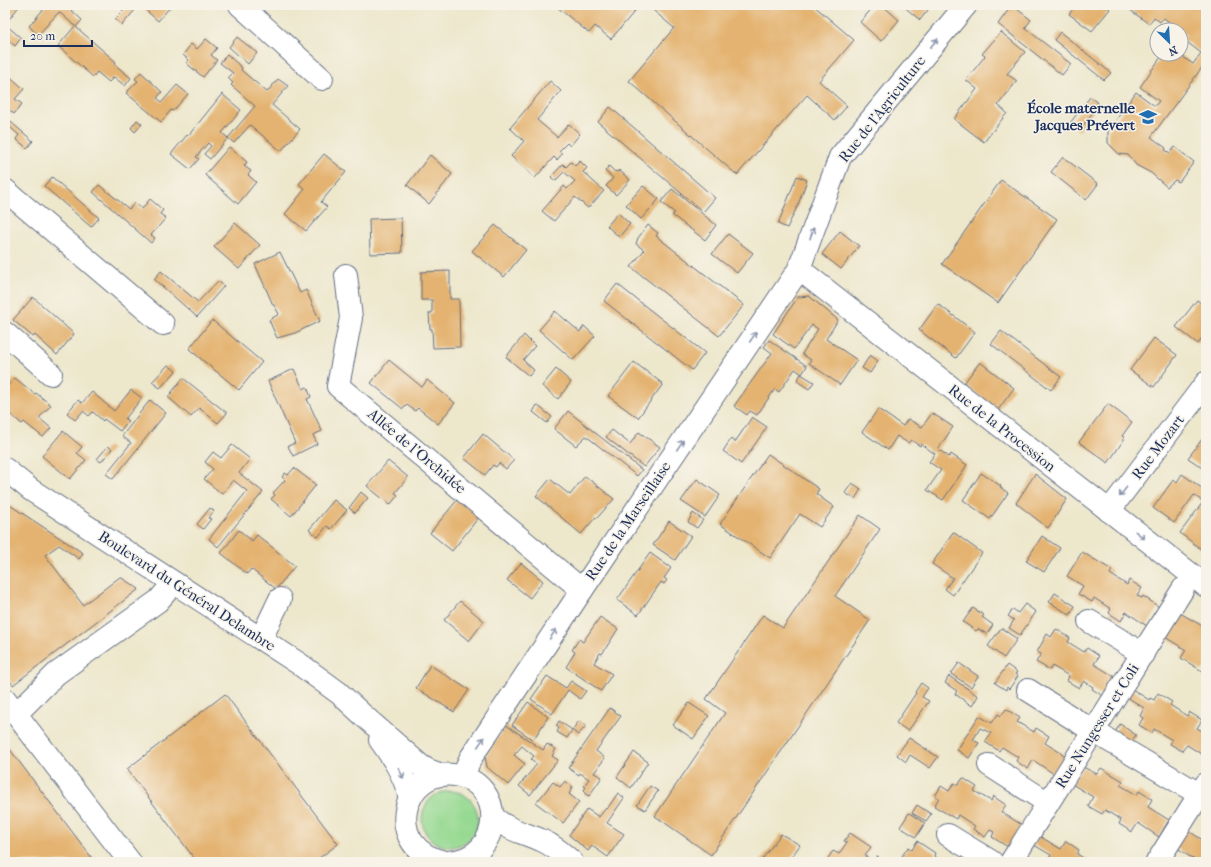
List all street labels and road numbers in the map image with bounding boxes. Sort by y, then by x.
street label: Rue de l'Agriculture [835,52,930,166]
street label: Rue de la Procession [945,380,1060,476]
street label: Allée de l'Orchidée [363,404,470,498]
street label: Rue Mozart [1128,411,1189,483]
street label: Rue de la Marseillaise [581,458,675,584]
street label: Boulevard du Général Delambre [95,527,279,655]
street label: Rue Nungesser et Coli [1051,660,1143,792]

